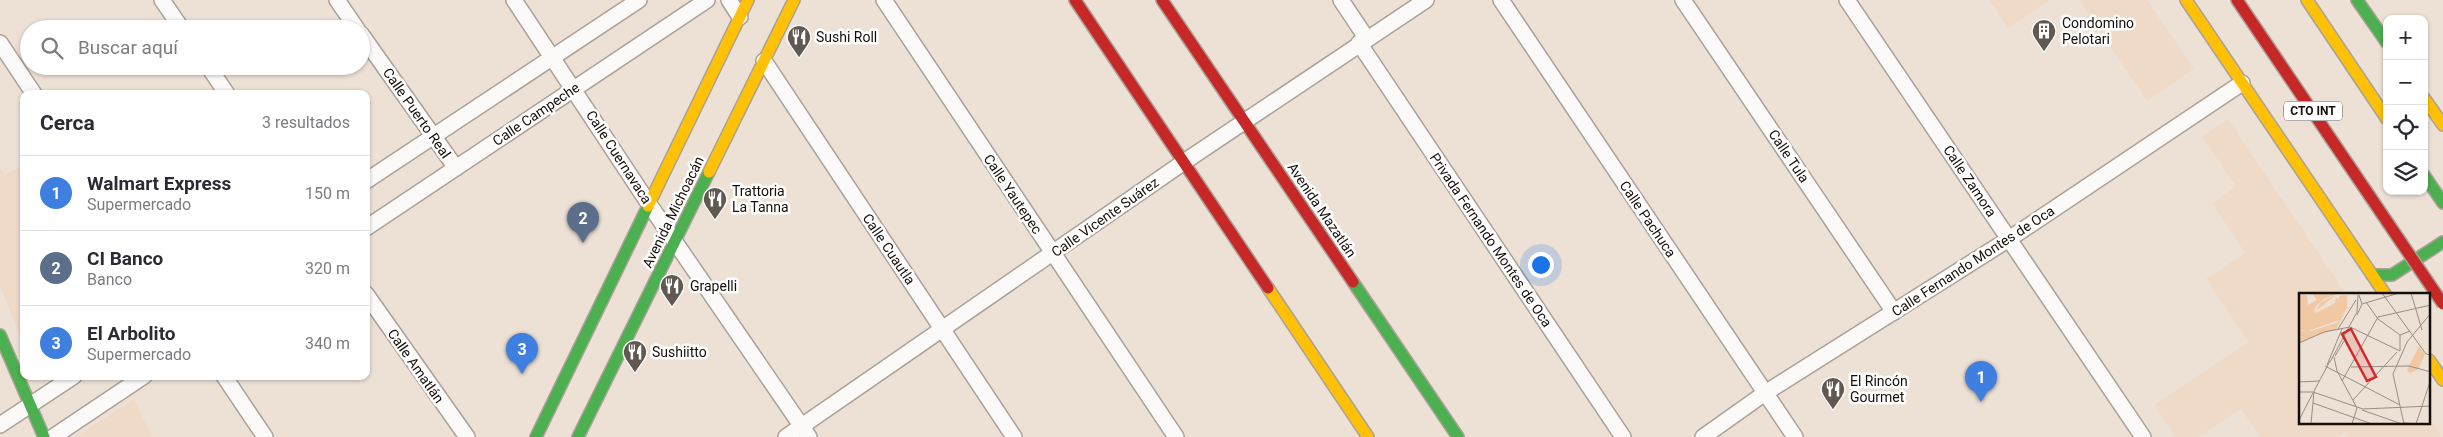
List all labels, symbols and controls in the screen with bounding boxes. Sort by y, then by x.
place label: Condomino Pelotari [2062,15,2134,47]
map controls [2383,15,2428,195]
button: + [2383,15,2428,60]
building icon: Condomino Pelotari [2031,18,2057,52]
search box [20,20,370,75]
restaurant icon: Sushi Roll [786,24,812,58]
place label: Sushi Roll [816,29,877,45]
icon: search [38,34,66,62]
text: Buscar aquí [78,36,178,59]
button: − [2383,60,2428,105]
street label: Calle Puerto Real [380,65,454,161]
street label: Calle Campeche [490,79,582,149]
road number: CTO INT [2284,102,2342,120]
button: locate [2383,105,2428,150]
street label: Calle Cuernavaca [583,107,655,207]
text: Cerca [40,111,95,135]
text: 3 resultados [262,113,350,132]
street label: Calle Tula [1765,126,1813,186]
street label: Calle Zamora [1940,142,2000,220]
street label: Privada Fernando Montes de Oca [1427,150,1555,330]
button: layers [2383,150,2428,195]
street label: Calle Yautepec [981,151,1045,237]
street label: Avenida Michoacán [639,154,707,270]
street label: Avenida Mazatlán [1284,160,1360,260]
text: Walmart Express [87,172,231,195]
street label: Calle Vicente Suárez [1048,174,1162,260]
street label: Calle Pachuca [1617,178,1679,260]
place label: Trattoria La Tanna [732,183,789,215]
text: 1 [51,184,61,203]
text: 150 m [305,184,350,203]
restaurant icon: Trattoria La Tanna [702,186,728,220]
text: Supermercado [87,195,191,214]
pin: 2 [567,202,599,243]
street label: Calle Fernando Montes de Oca [1889,202,2057,320]
street label: Calle Cuautla [859,210,919,288]
text: CI Banco [87,247,163,270]
your location [1528,252,1554,278]
text: 2 [51,259,61,278]
text: 320 m [305,259,350,278]
text: Banco [87,270,132,289]
restaurant icon: Grapelli [659,273,685,307]
place label: Grapelli [690,278,737,294]
inset map [2299,293,2430,424]
text: El Arbolito [87,322,176,345]
street label: Calle Amatlán [385,326,447,406]
pin: 3 [506,333,538,374]
text: 3 [51,334,61,353]
text: 340 m [305,334,350,353]
restaurant icon: Sushiitto [622,339,648,373]
place label: Sushiitto [652,344,707,360]
text: Supermercado [87,345,191,364]
pin: 1 [1965,361,1997,402]
place label: El Rincón Gourmet [1850,373,1908,405]
restaurant icon: El Rincón Gourmet [1820,376,1846,410]

